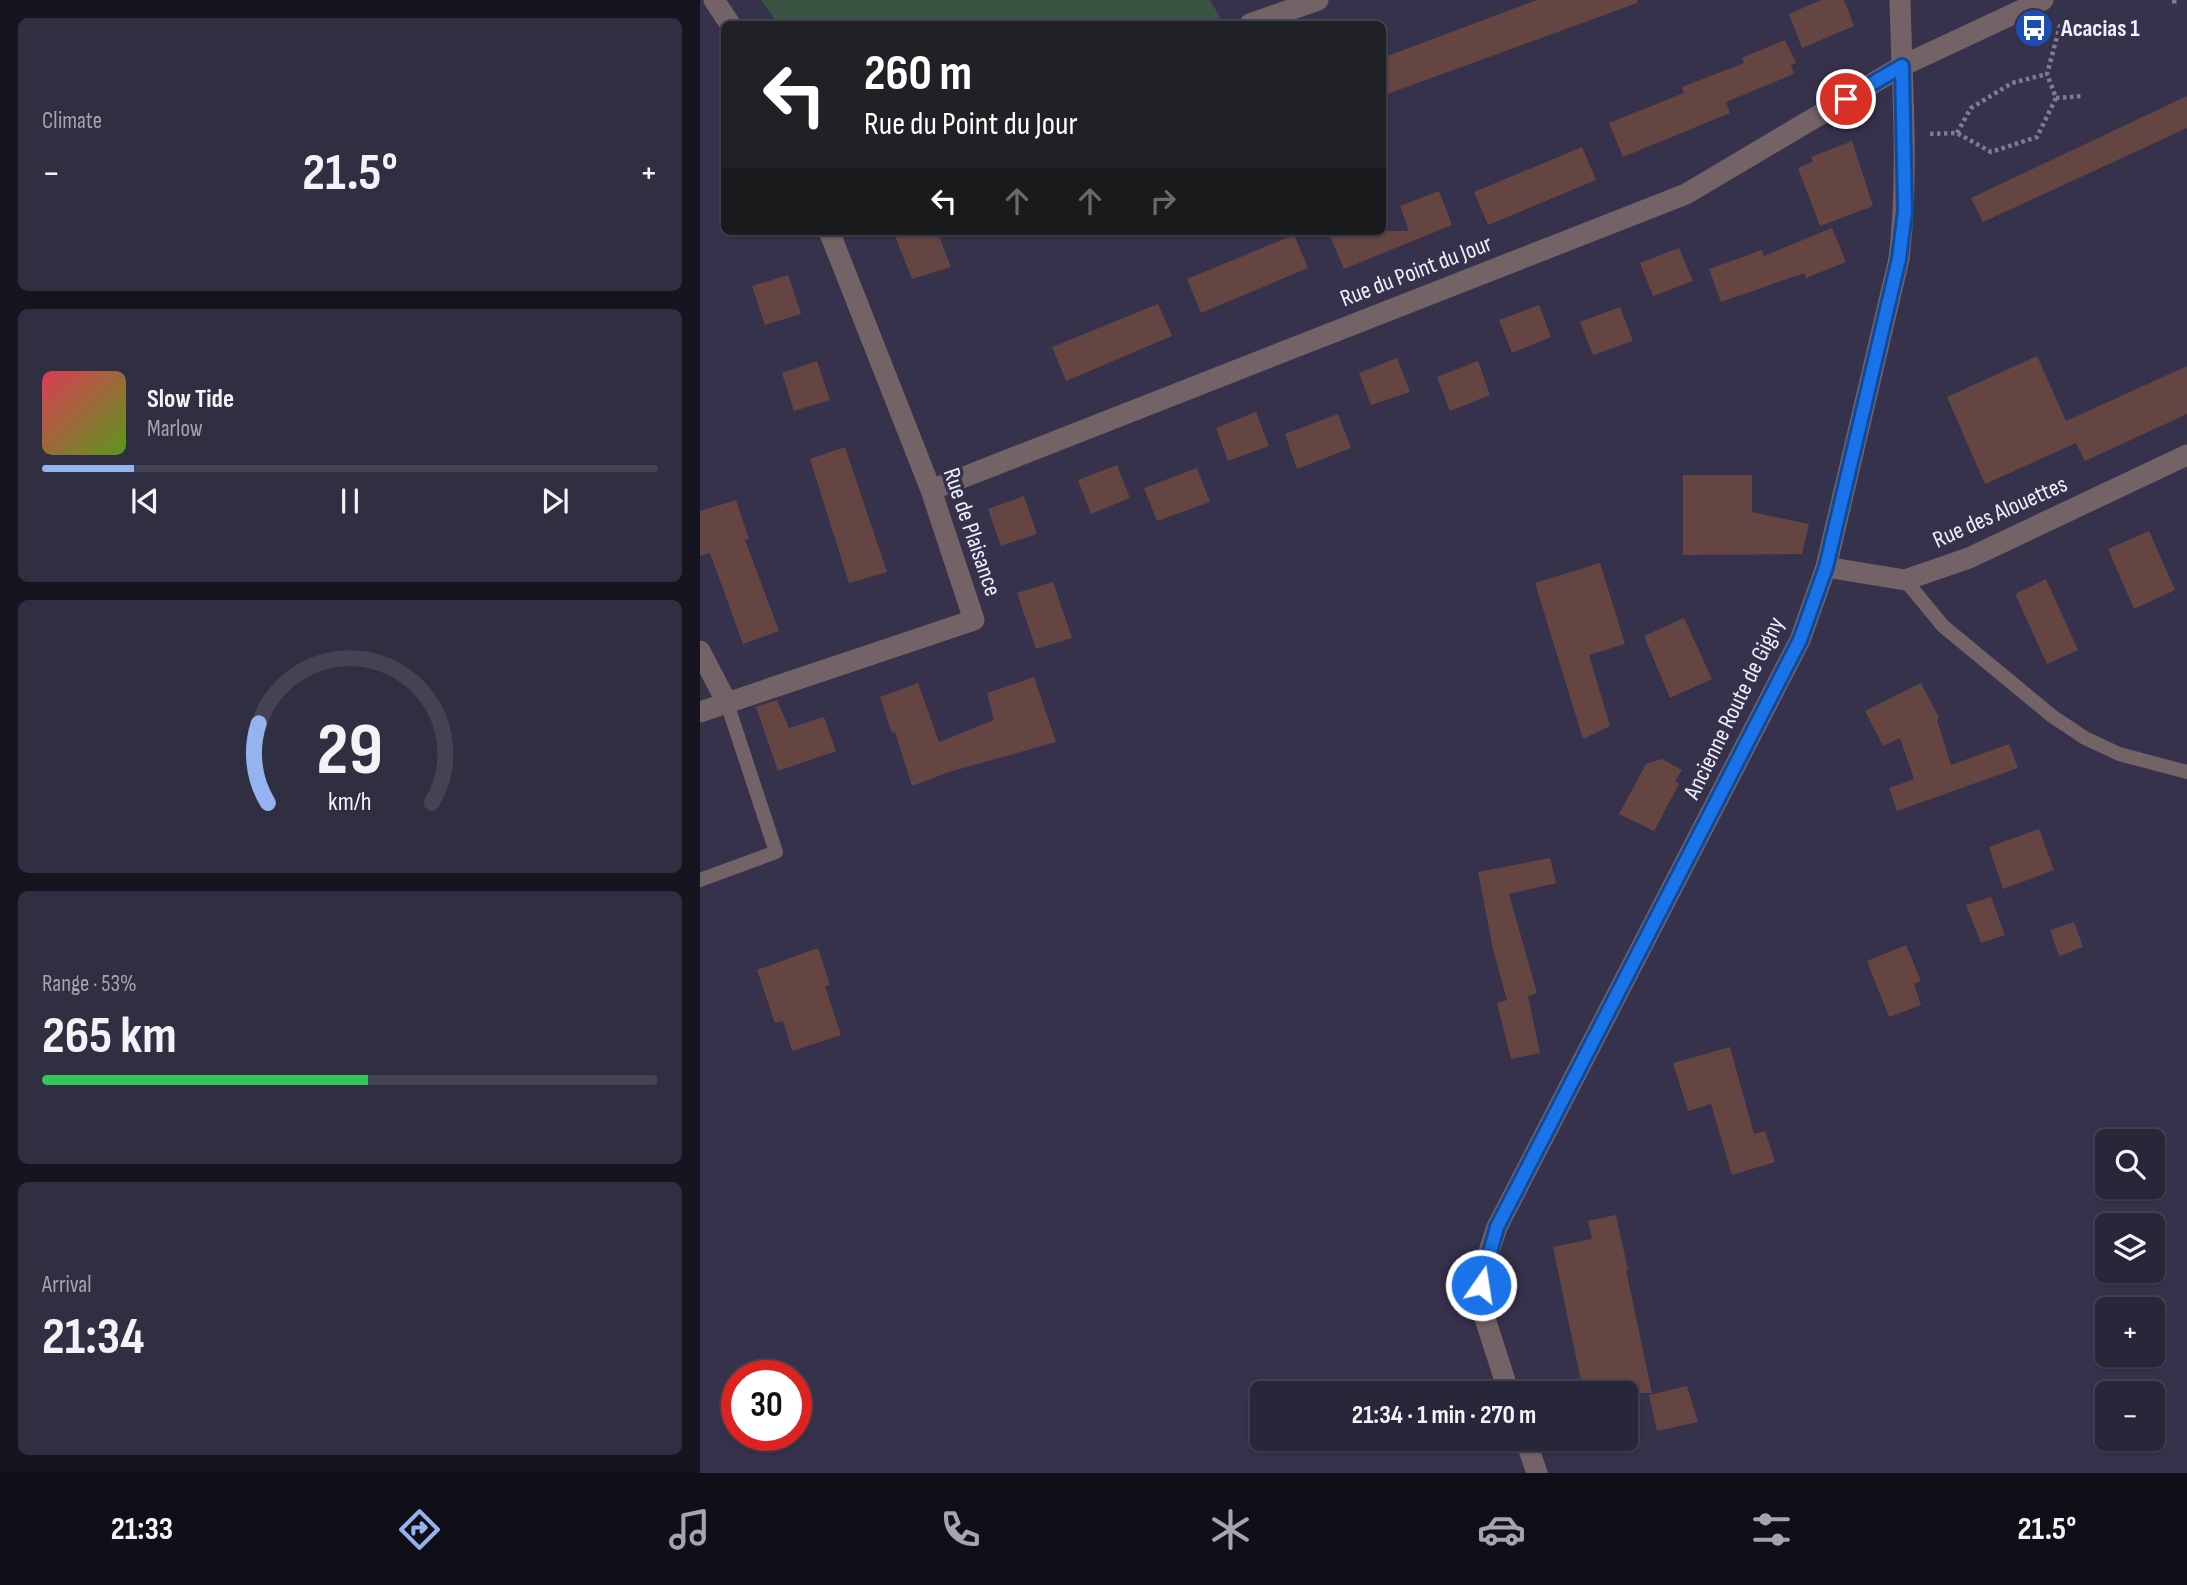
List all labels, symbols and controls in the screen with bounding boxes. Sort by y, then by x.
bus stop icon: Acacias 1 [2013,7,2055,49]
place label: Acacias 1 [2060,14,2140,43]
text: 260 m [864,45,972,104]
icon: left [749,49,840,140]
pin [1816,69,1876,129]
icon: arrive [1827,80,1865,118]
text: Rue du Point du Jour [864,105,1078,144]
text: Climate [42,107,102,135]
text: 21.5° [302,142,398,205]
text: − [42,151,61,196]
text: + [639,151,658,196]
icon: left [925,182,963,220]
icon: ahead [998,182,1036,220]
icon: ahead [1071,182,1109,220]
icon: right [1144,182,1182,220]
street label: Rue du Point du Jour [1336,229,1496,313]
text: Slow Tide [147,384,234,415]
text: Marlow [147,415,203,443]
street label: Rue de Plaisance [937,464,1007,600]
street label: Rue des Alouettes [1928,469,2072,555]
icon: previous [126,482,164,520]
icon: pause [331,482,369,520]
icon: next [536,482,574,520]
street label: Ancienne Route de Gigny [1677,612,1791,805]
text: 29 [317,707,383,795]
text: km/h [328,786,372,817]
text: Range · 53% [42,970,137,998]
text: 265 km [42,1005,177,1068]
map controls [2095,1129,2165,1451]
button: search [2095,1129,2165,1199]
button: layers [2095,1213,2165,1283]
position arrow [1444,1248,1518,1322]
text: Arrival [42,1271,91,1299]
button: + [2095,1297,2165,1367]
text: 21:34 [42,1306,144,1369]
speed limit sign: 30 [721,1360,812,1451]
button: − [2095,1381,2165,1451]
text: 21:34 · 1 min · 270 m [1352,1400,1536,1431]
icon: directions [395,1505,444,1554]
icon: music [665,1505,714,1554]
icon: phone [936,1505,985,1554]
icon: climate [1206,1505,1255,1554]
icon: car [1477,1505,1526,1554]
icon: filters [1747,1505,1796,1554]
text: 21:33 [111,1510,173,1549]
text: 21.5° [2017,1510,2076,1549]

